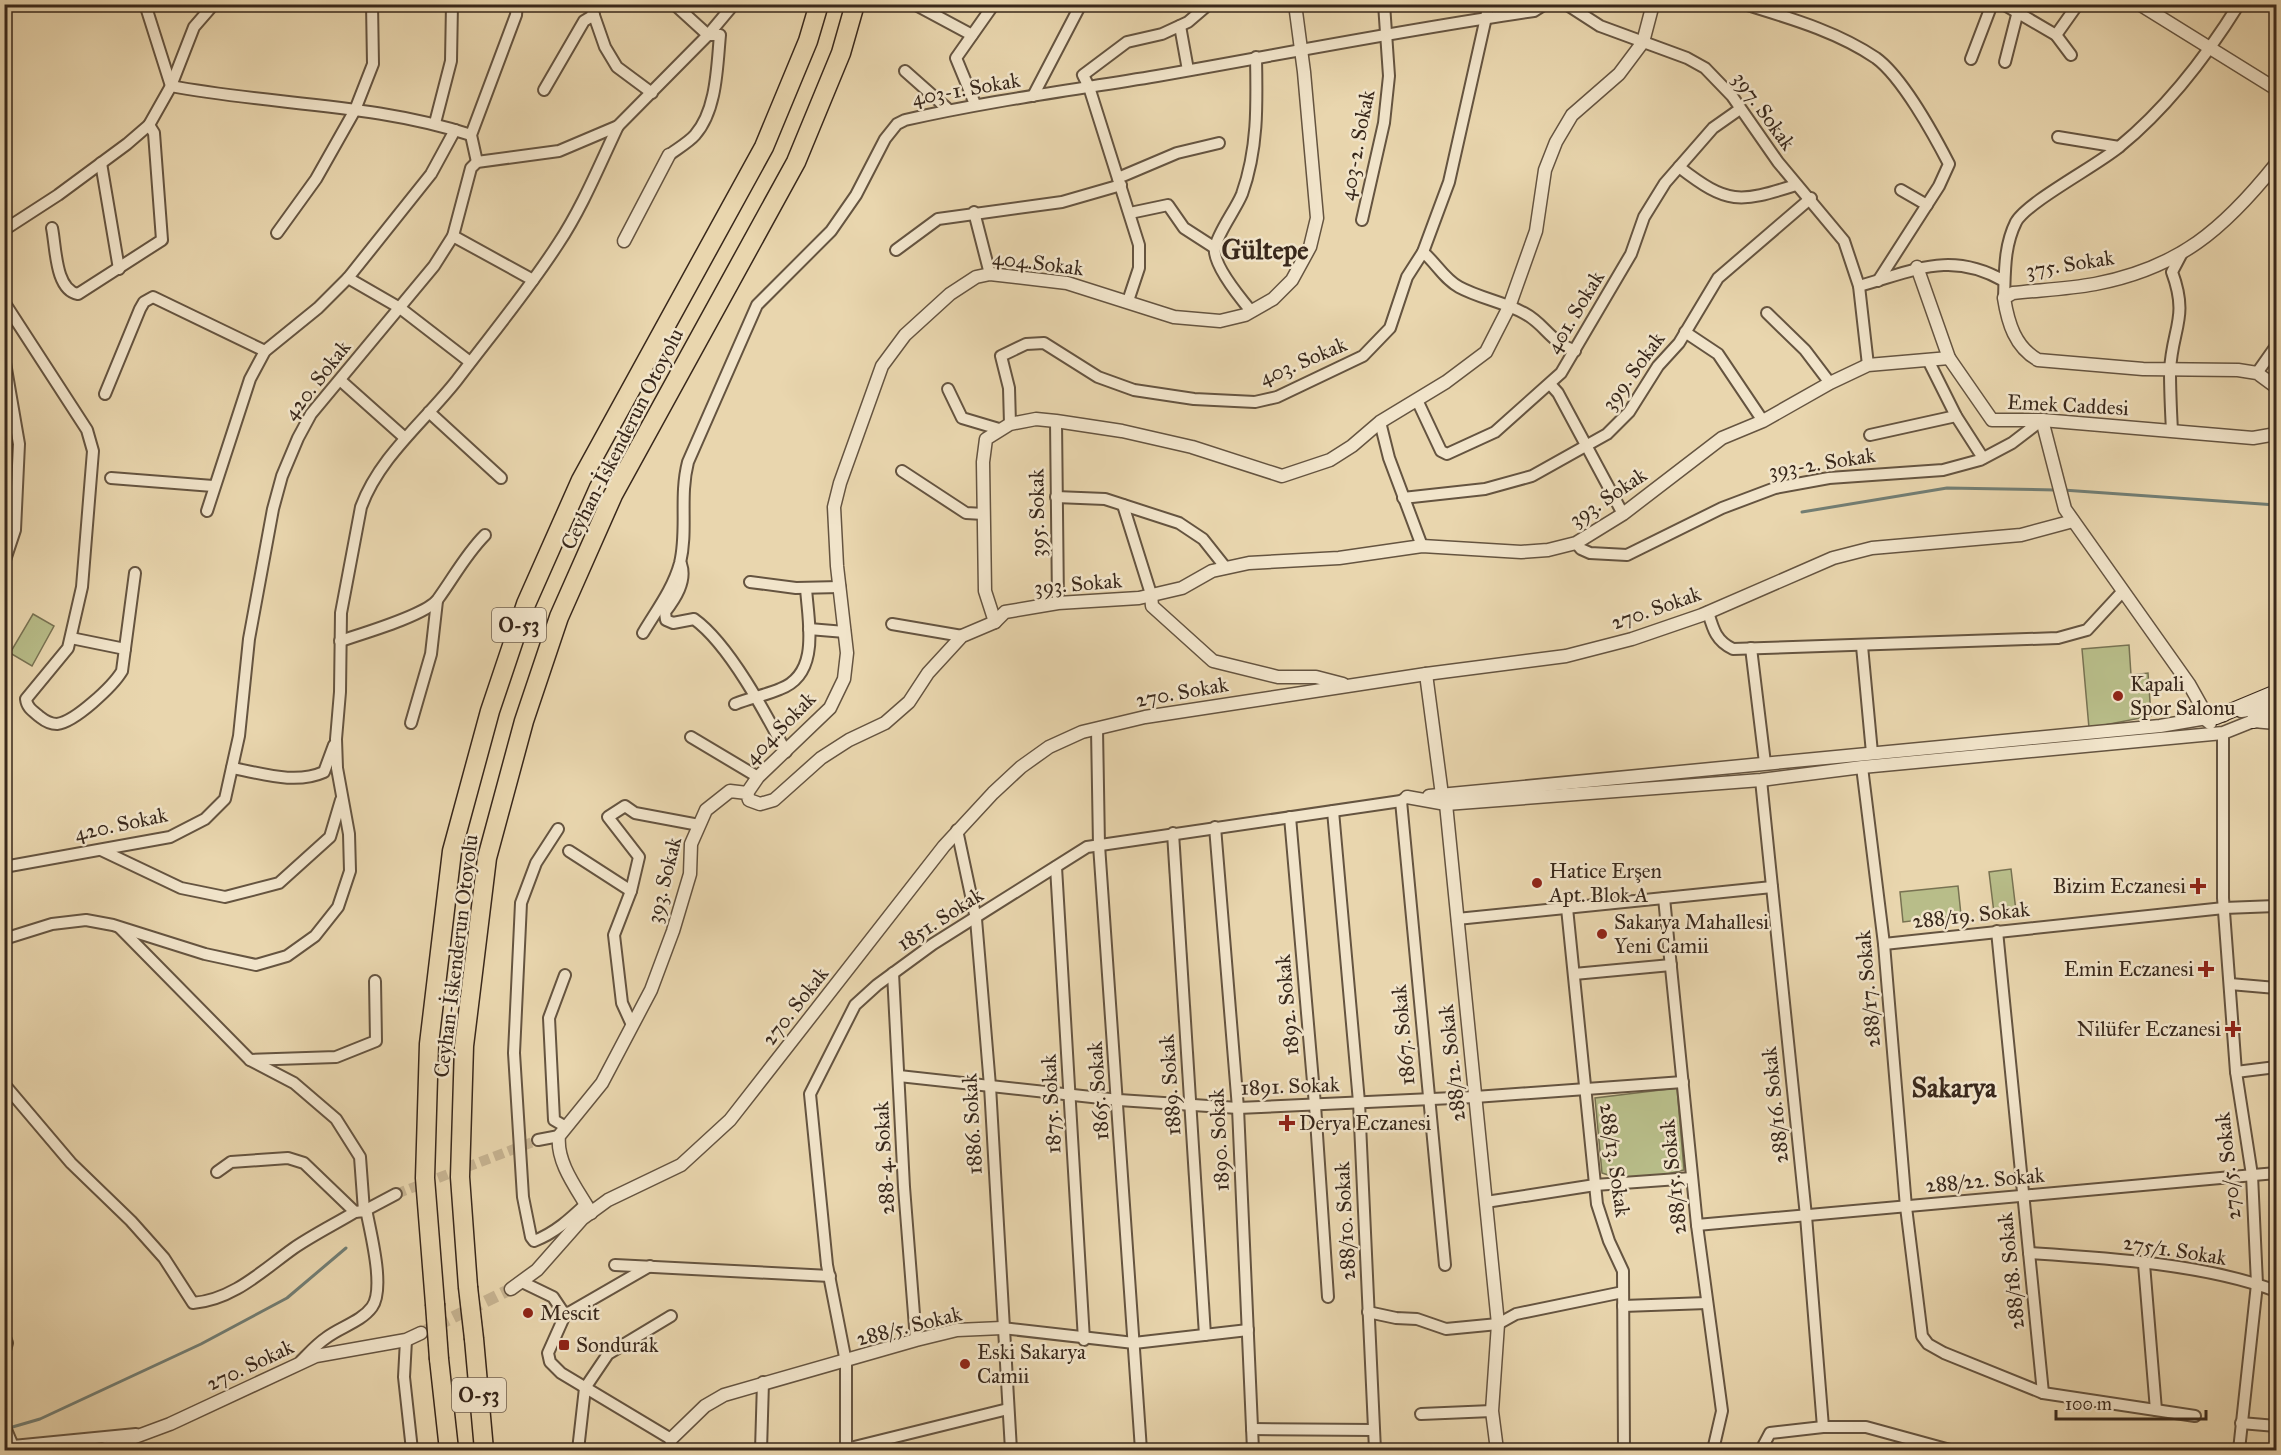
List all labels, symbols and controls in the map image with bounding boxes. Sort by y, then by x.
street label: 403-1. Sokak [910,67,1022,111]
street label: 397. Sokak [1727,67,1801,155]
street label: 403-2. Sokak [1334,87,1380,202]
district label: Gültepe [1222,233,1308,267]
street label: 375. Sokak [2024,244,2116,284]
street label: 404.Sokak [991,245,1085,282]
street label: 401. Sokak [1540,266,1610,358]
street label: Ceyhan-İskenderun Otoyolu [555,324,689,554]
street label: 399. Sokak [1596,326,1670,415]
street label: 403. Sokak [1255,331,1351,391]
street label: 420. Sokak [278,335,356,425]
street label: Emek Caddesi [2006,389,2130,421]
street label: 393-2. Sokak [1767,442,1877,484]
street label: 393. Sokak [1564,461,1652,532]
street label: 395. Sokak [1023,468,1051,558]
street label: 393. Sokak [1033,567,1123,601]
street label: 270. Sokak [1608,580,1705,635]
road number: O-53 [492,608,546,642]
street label: 270. Sokak [1134,671,1230,713]
place label: Kapali Spor Salonu [2130,671,2235,721]
street label: 404.Sokak [739,686,821,770]
marker: Kapali Spor Salonu [2111,689,2125,703]
street label: 420. Sokak [72,801,170,847]
street label: Ceyhan-İskenderun Otoyolu [428,833,484,1079]
street label: 393. Sokak [641,834,687,926]
place label: Hatice Erşen Apt. Blok A [1548,858,1662,908]
place label: Bizim Eczanesi [2053,873,2186,899]
marker: Hatice Erşen Apt. Blok A [1530,876,1544,890]
marker: Bizim Eczanesi [2191,879,2205,893]
street label: 1851. Sokak [892,881,988,956]
street label: 288/19. Sokak [1911,896,2031,934]
place label: Sakarya Mahallesi Yeni Camii [1614,909,1769,959]
marker: Sakarya Mahallesi Yeni Camii [1595,927,1609,941]
street label: 288/17. Sokak [1850,929,1886,1049]
street label: 1892. Sokak [1270,953,1304,1057]
place label: Emin Eczanesi [2064,956,2194,982]
street label: 270. Sokak [756,961,834,1051]
marker: Emin Eczanesi [2199,962,2213,976]
street label: 1867. Sokak [1386,983,1420,1087]
street label: 288/12. Sokak [1433,1003,1471,1123]
place label: Nilüfer Eczanesi [2077,1016,2221,1042]
marker: Nilüfer Eczanesi [2226,1022,2240,1036]
street label: 1889. Sokak [1153,1033,1187,1137]
street label: 1865. Sokak [1082,1040,1114,1141]
street label: 288/16. Sokak [1756,1045,1794,1165]
street label: 1875. Sokak [1035,1053,1067,1155]
street label: 1891. Sokak [1240,1071,1340,1101]
district label: Sakarya [1912,1071,1997,1105]
street label: 1886. Sokak [956,1072,988,1175]
street label: 1890. Sokak [1203,1088,1235,1192]
street label: 288-4. Sokak [868,1100,900,1215]
street label: 288/13. Sokak [1594,1101,1636,1219]
place label: Derya Eczanesi [1299,1110,1432,1136]
street label: 270/5. Sokak [2209,1111,2247,1221]
marker: Derya Eczanesi [1280,1116,1294,1130]
street label: 288/15. Sokak [1654,1118,1692,1236]
street label: 288/10. Sokak [1329,1161,1361,1281]
street label: 288/22. Sokak [1924,1162,2046,1198]
street label: 288/18. Sokak [1992,1211,2030,1331]
street label: 275/1. Sokak [2121,1229,2229,1271]
place label: Mescit [540,1300,600,1326]
street label: 288/5. Sokak [854,1300,965,1352]
marker: Mescit [521,1306,535,1320]
place label: Sondurak [576,1332,659,1358]
street label: 270. Sokak [202,1333,298,1396]
marker: Sondurak [557,1338,571,1352]
place label: Eski Sakarya Camii [977,1339,1086,1389]
marker: Eski Sakarya Camii [958,1357,972,1371]
road number: O-53 [452,1378,506,1412]
scale bar [2056,1383,2206,1421]
text: 100 m [2065,1393,2112,1415]

